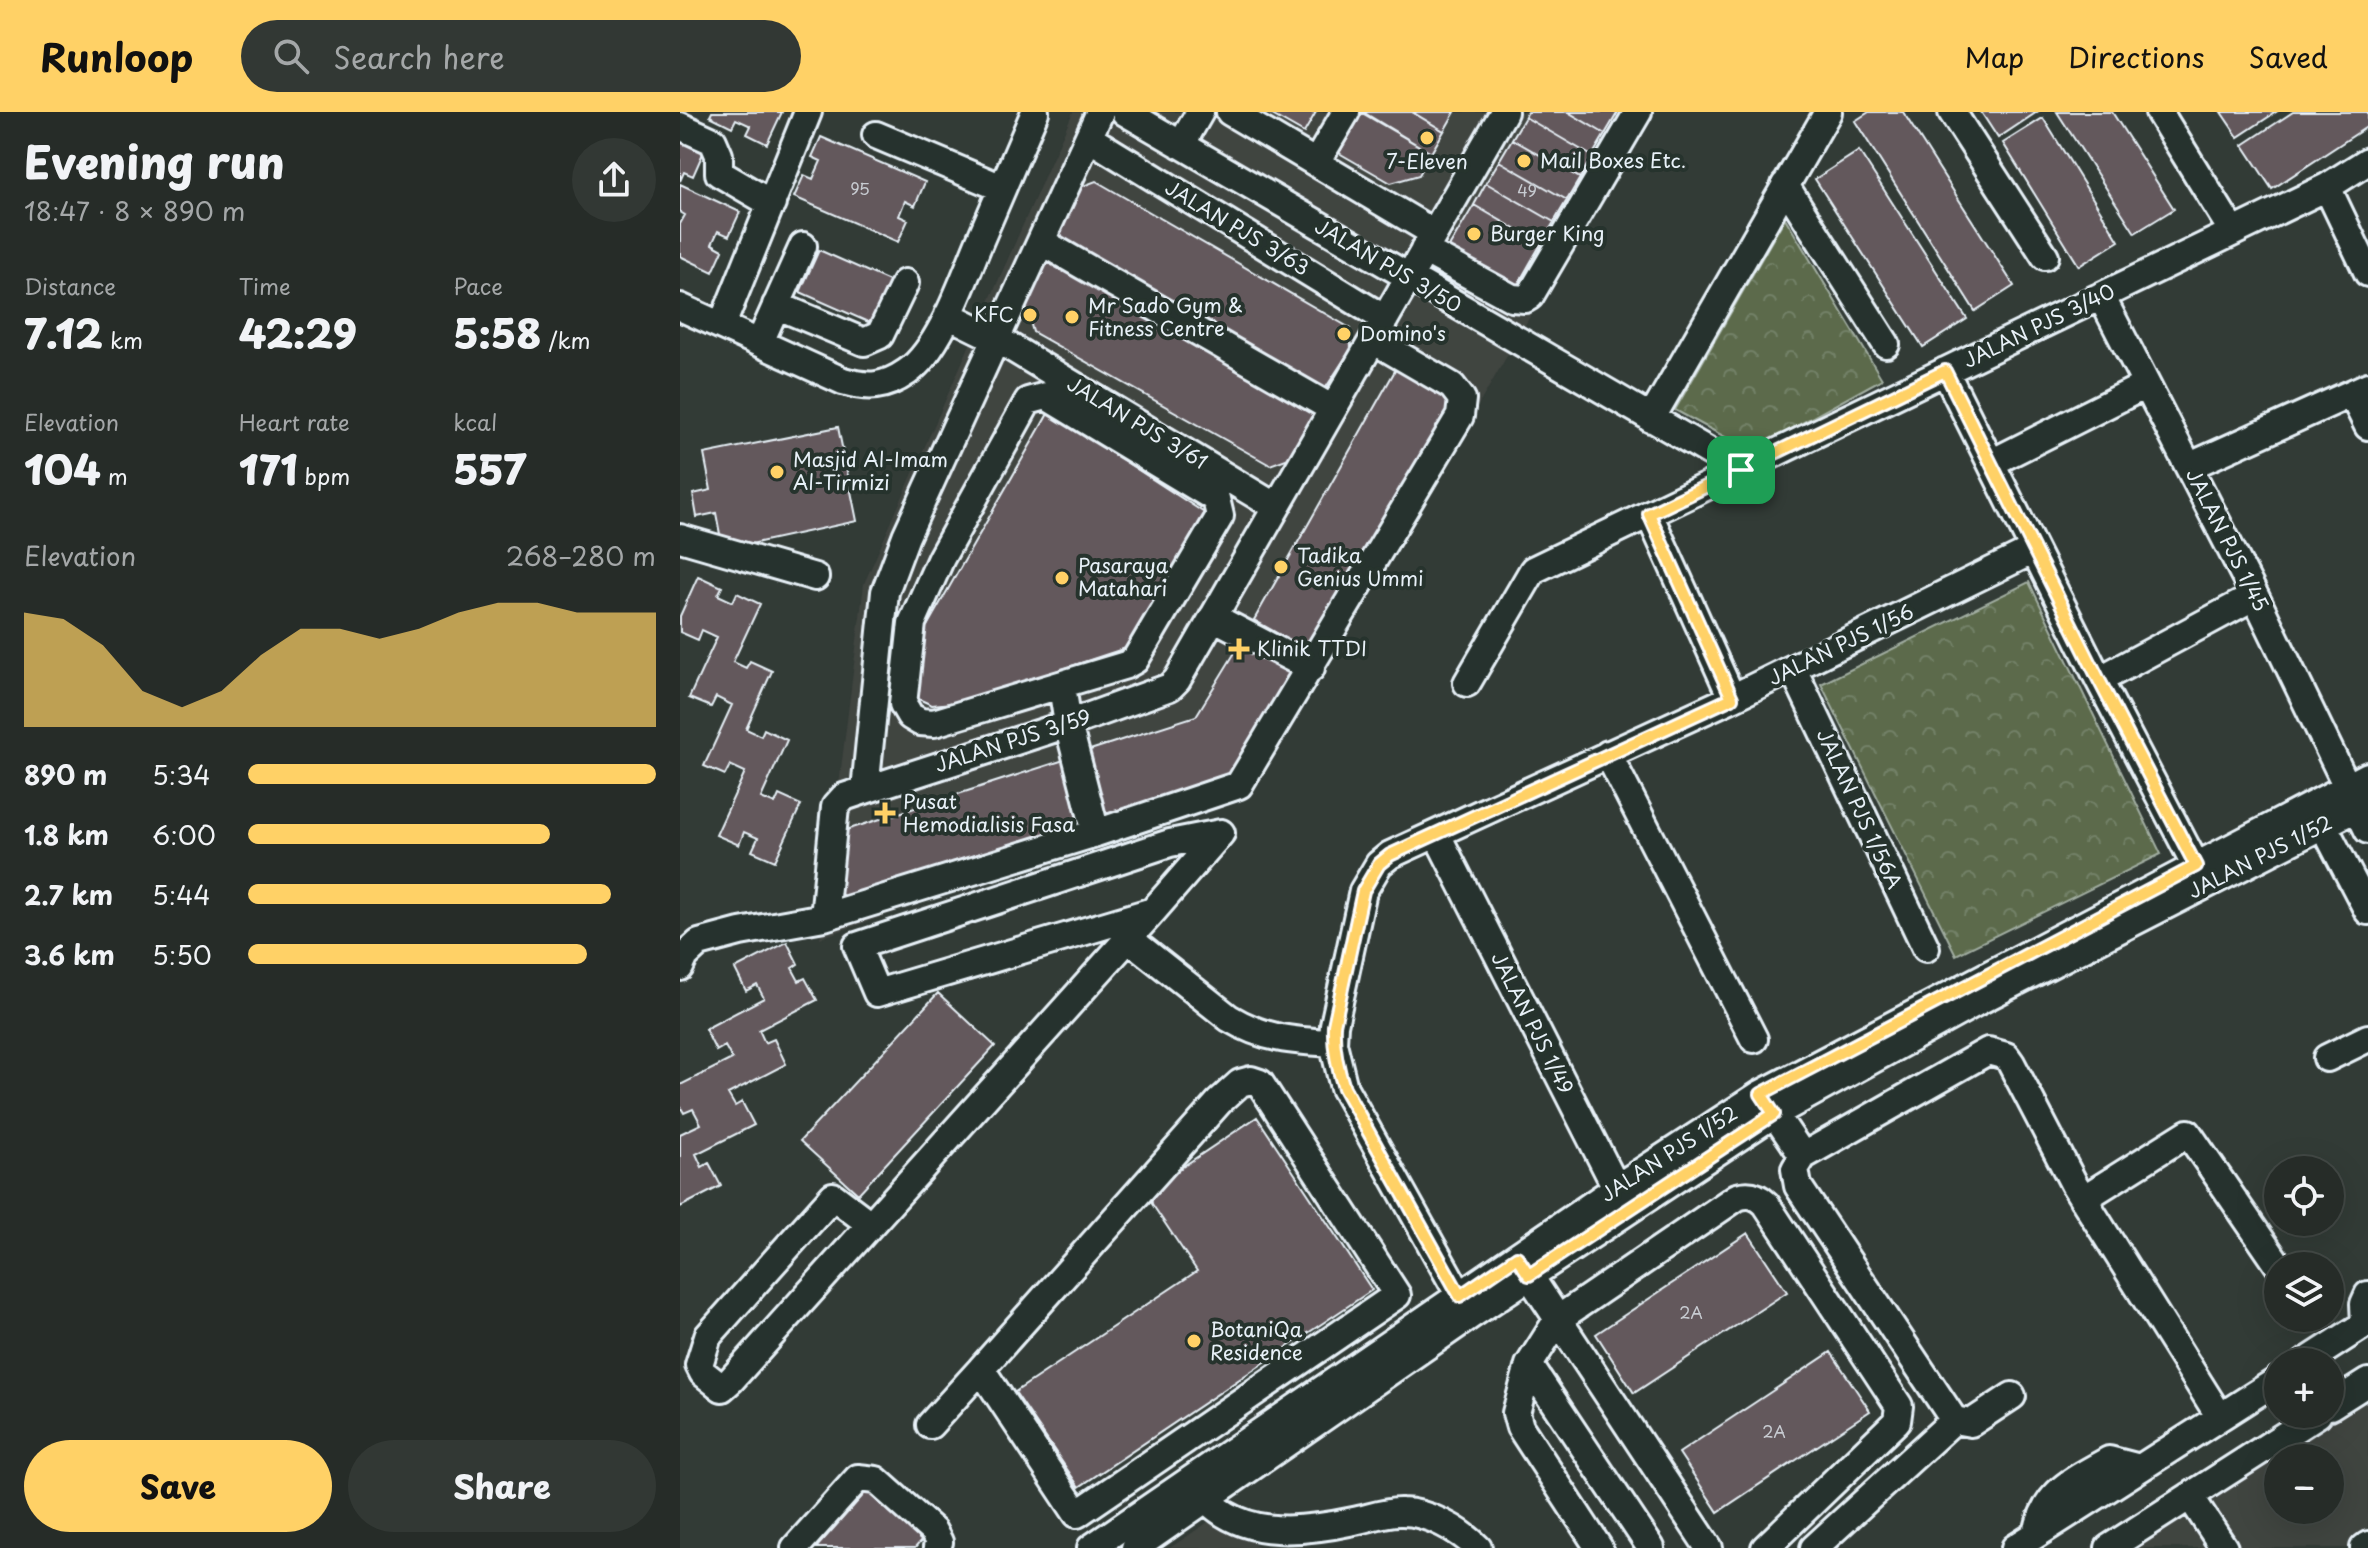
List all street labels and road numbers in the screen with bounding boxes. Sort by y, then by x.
street label: JALAN PJS 3/63 [1160,172,1315,282]
street label: JALAN PJS 3/50 [1309,211,1468,319]
street label: JALAN PJS 3/40 [1958,275,2119,375]
street label: JALAN PJS 3/61 [1062,368,1214,476]
street label: JALAN PJS 1/45 [2179,463,2277,616]
street label: JALAN PJS 1/56 [1763,596,1918,692]
street label: JALAN PJS 3/59 [931,701,1095,779]
street label: JALAN PJS 1/56A [1810,723,1910,894]
street label: JALAN PJS 1/52 [2182,807,2337,905]
street label: JALAN PJS 1/49 [1484,946,1582,1099]
street label: JALAN PJS 1/52 [1594,1097,1743,1209]

